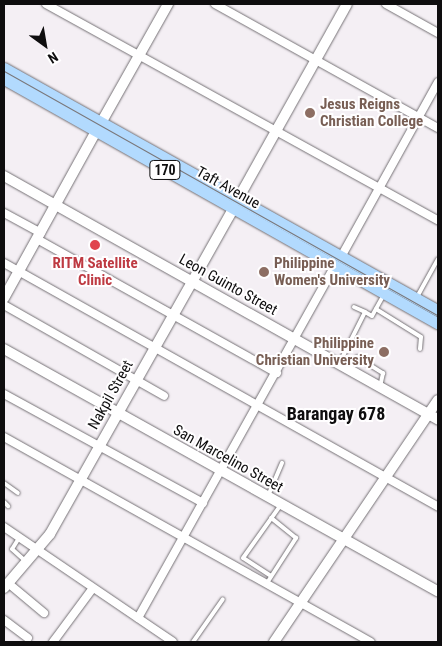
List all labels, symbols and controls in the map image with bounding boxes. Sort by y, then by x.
north arrow [20,20,70,70]
text: N [45,49,61,67]
place label: Jesus Reigns Christian College [320,95,423,130]
marker: Jesus Reigns Christian College [304,107,316,119]
road number: 170 [149,158,181,182]
street label: Taft Avenue [193,163,263,213]
marker: RITM Satellite Clinic [88,238,102,252]
street label: Leon Guinto Street [176,251,280,319]
place label: RITM Satellite Clinic [52,254,138,289]
place label: Philippine Women's University [274,254,390,289]
marker: Philippine Women's University [258,266,270,278]
place label: Philippine Christian University [256,334,374,369]
marker: Philippine Christian University [378,346,390,358]
street label: Nakpil Street [85,357,137,433]
district label: Barangay 678 [287,403,385,425]
street label: San Marcelino Street [170,421,286,497]

